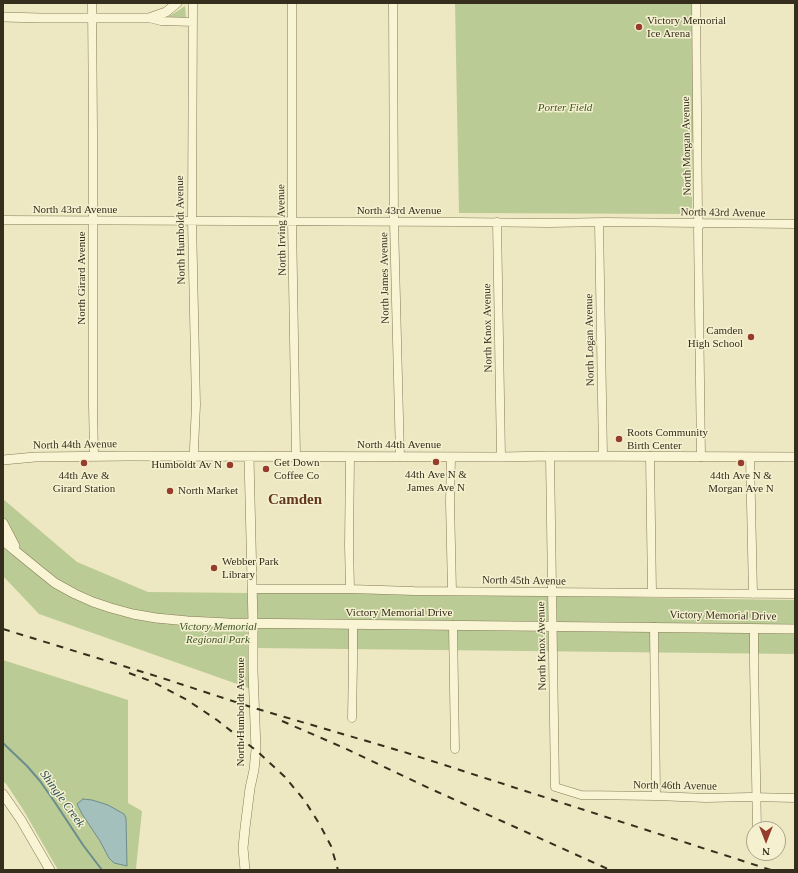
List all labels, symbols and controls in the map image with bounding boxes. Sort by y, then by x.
place label: Victory Memorial Ice Arena [647,14,726,40]
marker: Victory Memorial Ice Arena [634,22,644,32]
street label: North Morgan Avenue [680,96,694,196]
park label: Porter Field [538,101,592,115]
street label: North Humboldt Avenue [173,175,189,285]
street label: North Irving Avenue [275,184,289,276]
street label: North 43rd Avenue [33,203,117,217]
street label: North 43rd Avenue [357,204,441,218]
street label: North 43rd Avenue [681,206,765,220]
street label: North Girard Avenue [75,231,89,325]
street label: North James Avenue [378,232,392,324]
street label: North Knox Avenue [481,283,495,373]
street label: North Logan Avenue [583,294,597,386]
place label: Camden High School [688,324,743,350]
marker: Camden High School [746,332,756,342]
place label: Roots Community Birth Center [627,426,708,452]
marker: Roots Community Birth Center [614,434,624,444]
street label: North 44th Avenue [33,438,117,452]
street label: North 44th Avenue [357,438,441,452]
place label: Get Down Coffee Co [274,456,320,482]
marker: 44th Ave N & James Ave N [431,457,441,467]
marker: 44th Ave & Girard Station [79,458,89,468]
place label: Humboldt Av N [151,458,222,472]
marker: 44th Ave N & Morgan Ave N [736,458,746,468]
marker: Humboldt Av N [225,460,235,470]
marker: Get Down Coffee Co [261,464,271,474]
place label: 44th Ave N & James Ave N [405,468,467,494]
place label: 44th Ave & Girard Station [53,469,115,495]
place label: 44th Ave N & Morgan Ave N [708,469,774,495]
place label: North Market [178,484,238,498]
marker: North Market [165,486,175,496]
district label: Camden [268,491,322,509]
place label: Webber Park Library [222,555,279,581]
marker: Webber Park Library [209,563,219,573]
street label: North 45th Avenue [482,574,566,588]
street label: North Knox Avenue [535,601,549,691]
street label: Victory Memorial Drive [346,606,452,620]
street label: Victory Memorial Drive [669,608,777,624]
park label: Victory Memorial Regional Park [179,620,257,646]
street label: North Humboldt Avenue [234,657,248,767]
water label: Shingle Creek [36,768,88,830]
street label: North 46th Avenue [633,779,717,793]
north arrow [746,821,786,861]
text: N [762,846,770,858]

